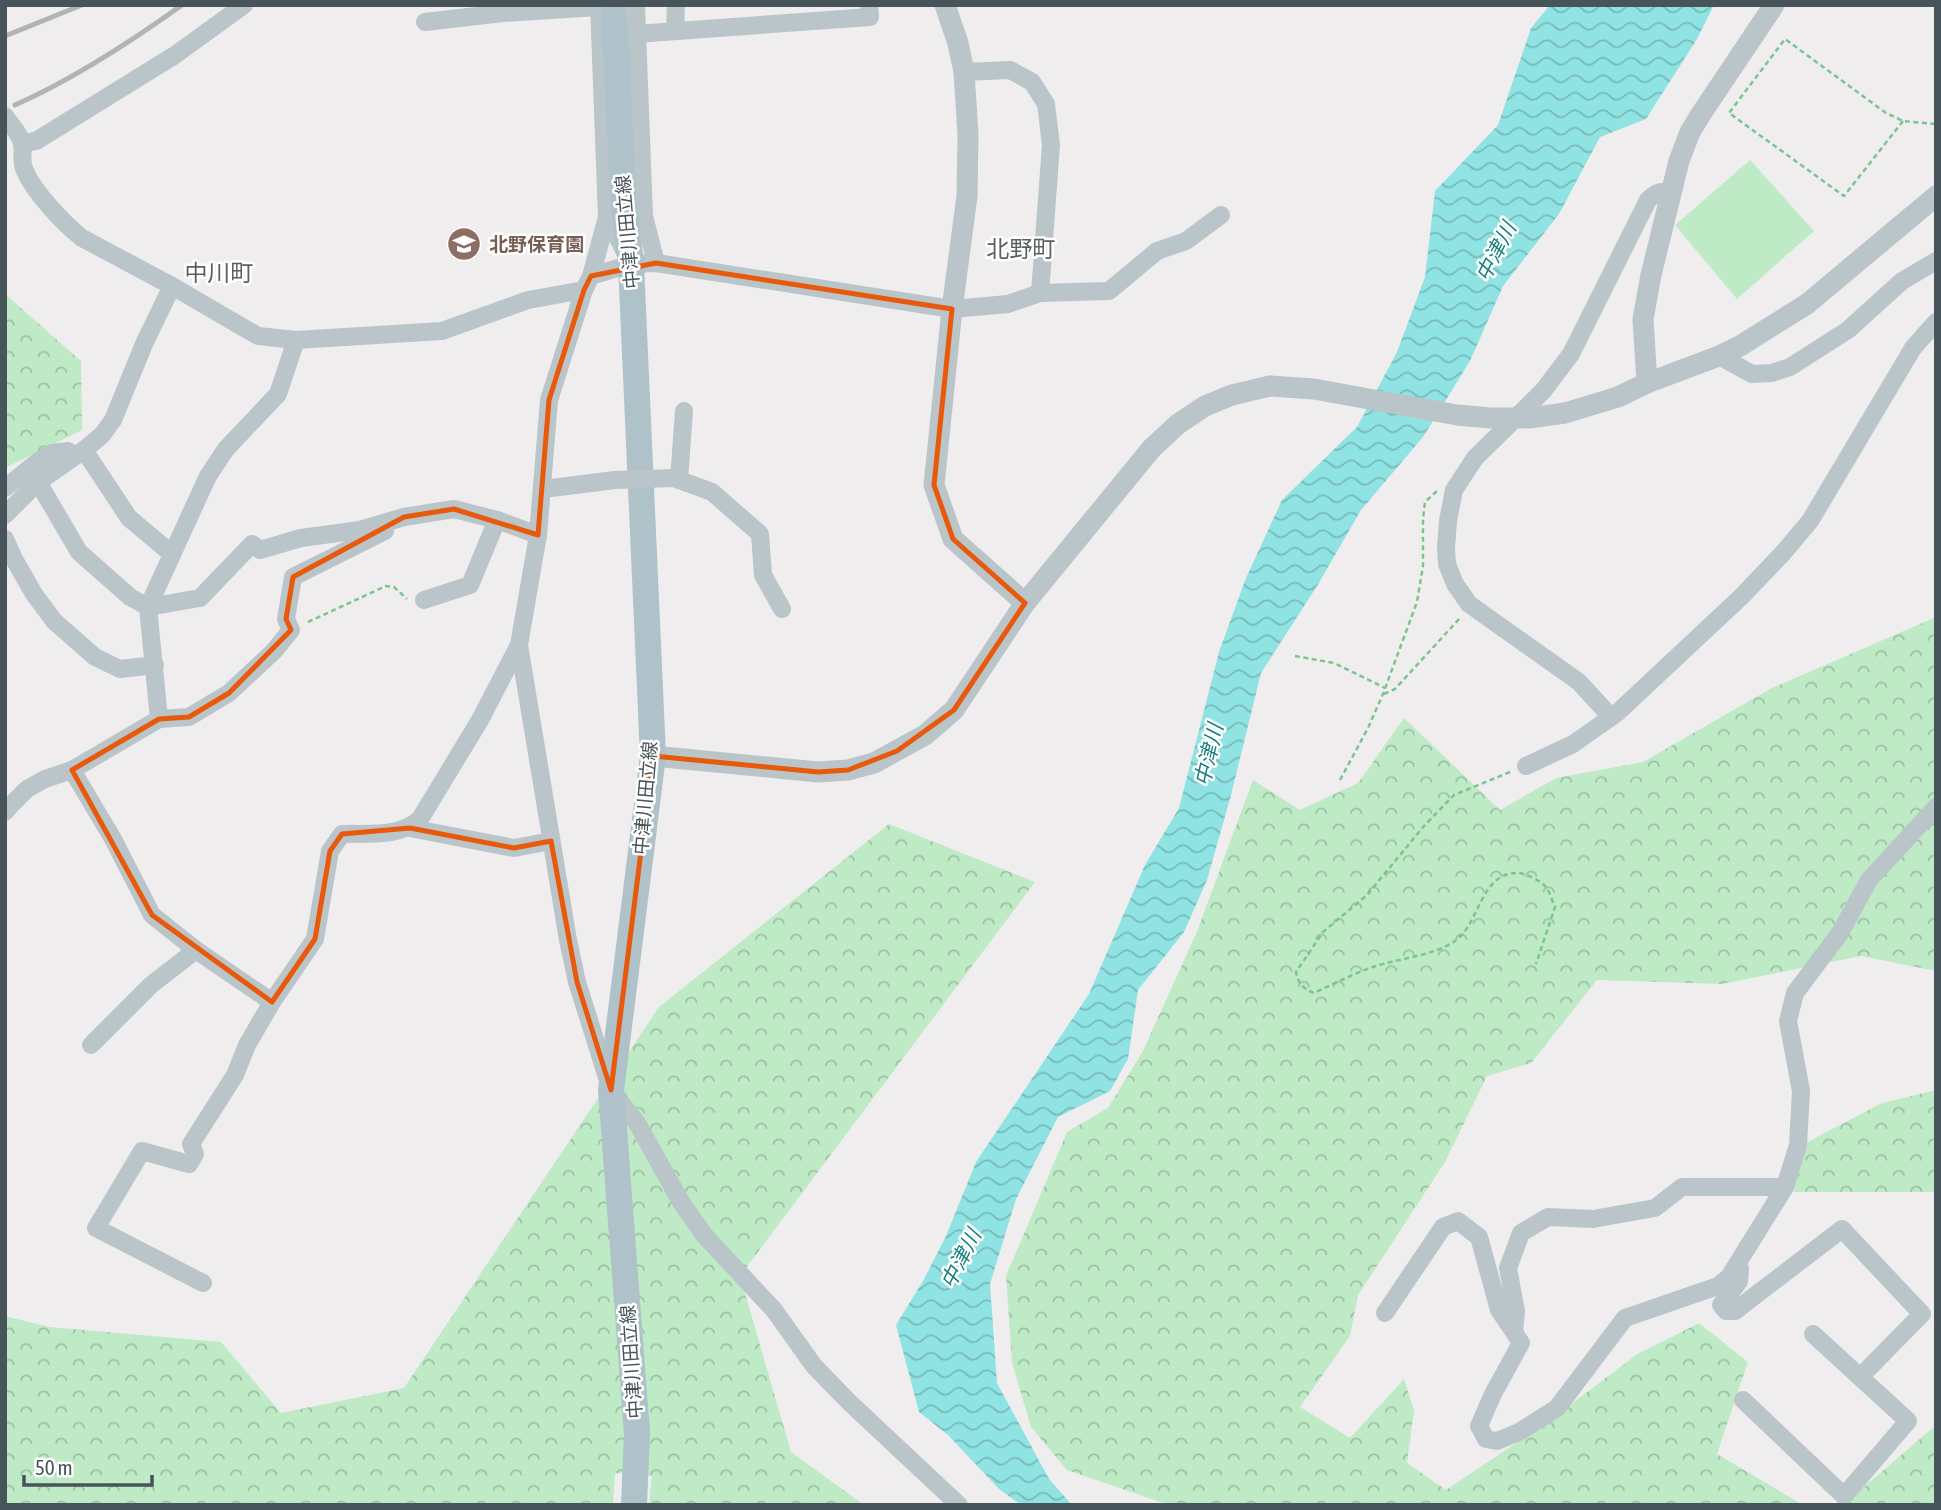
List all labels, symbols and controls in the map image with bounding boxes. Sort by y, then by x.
street label: 中津川田立線 [611,174,643,290]
water label: 中津川 [1470,216,1521,285]
school or university icon: 北野保育園 [445,225,483,263]
place label: 北野保育園 [489,233,584,255]
district label: 北野町 [987,236,1056,262]
district label: 中川町 [185,260,254,286]
water label: 中津川 [1189,719,1227,788]
street label: 中津川田立線 [629,740,661,856]
water label: 中津川 [935,1223,986,1292]
street label: 中津川田立線 [616,1304,646,1420]
scale bar [24,1444,152,1488]
text: 50 m [35,1455,73,1479]

